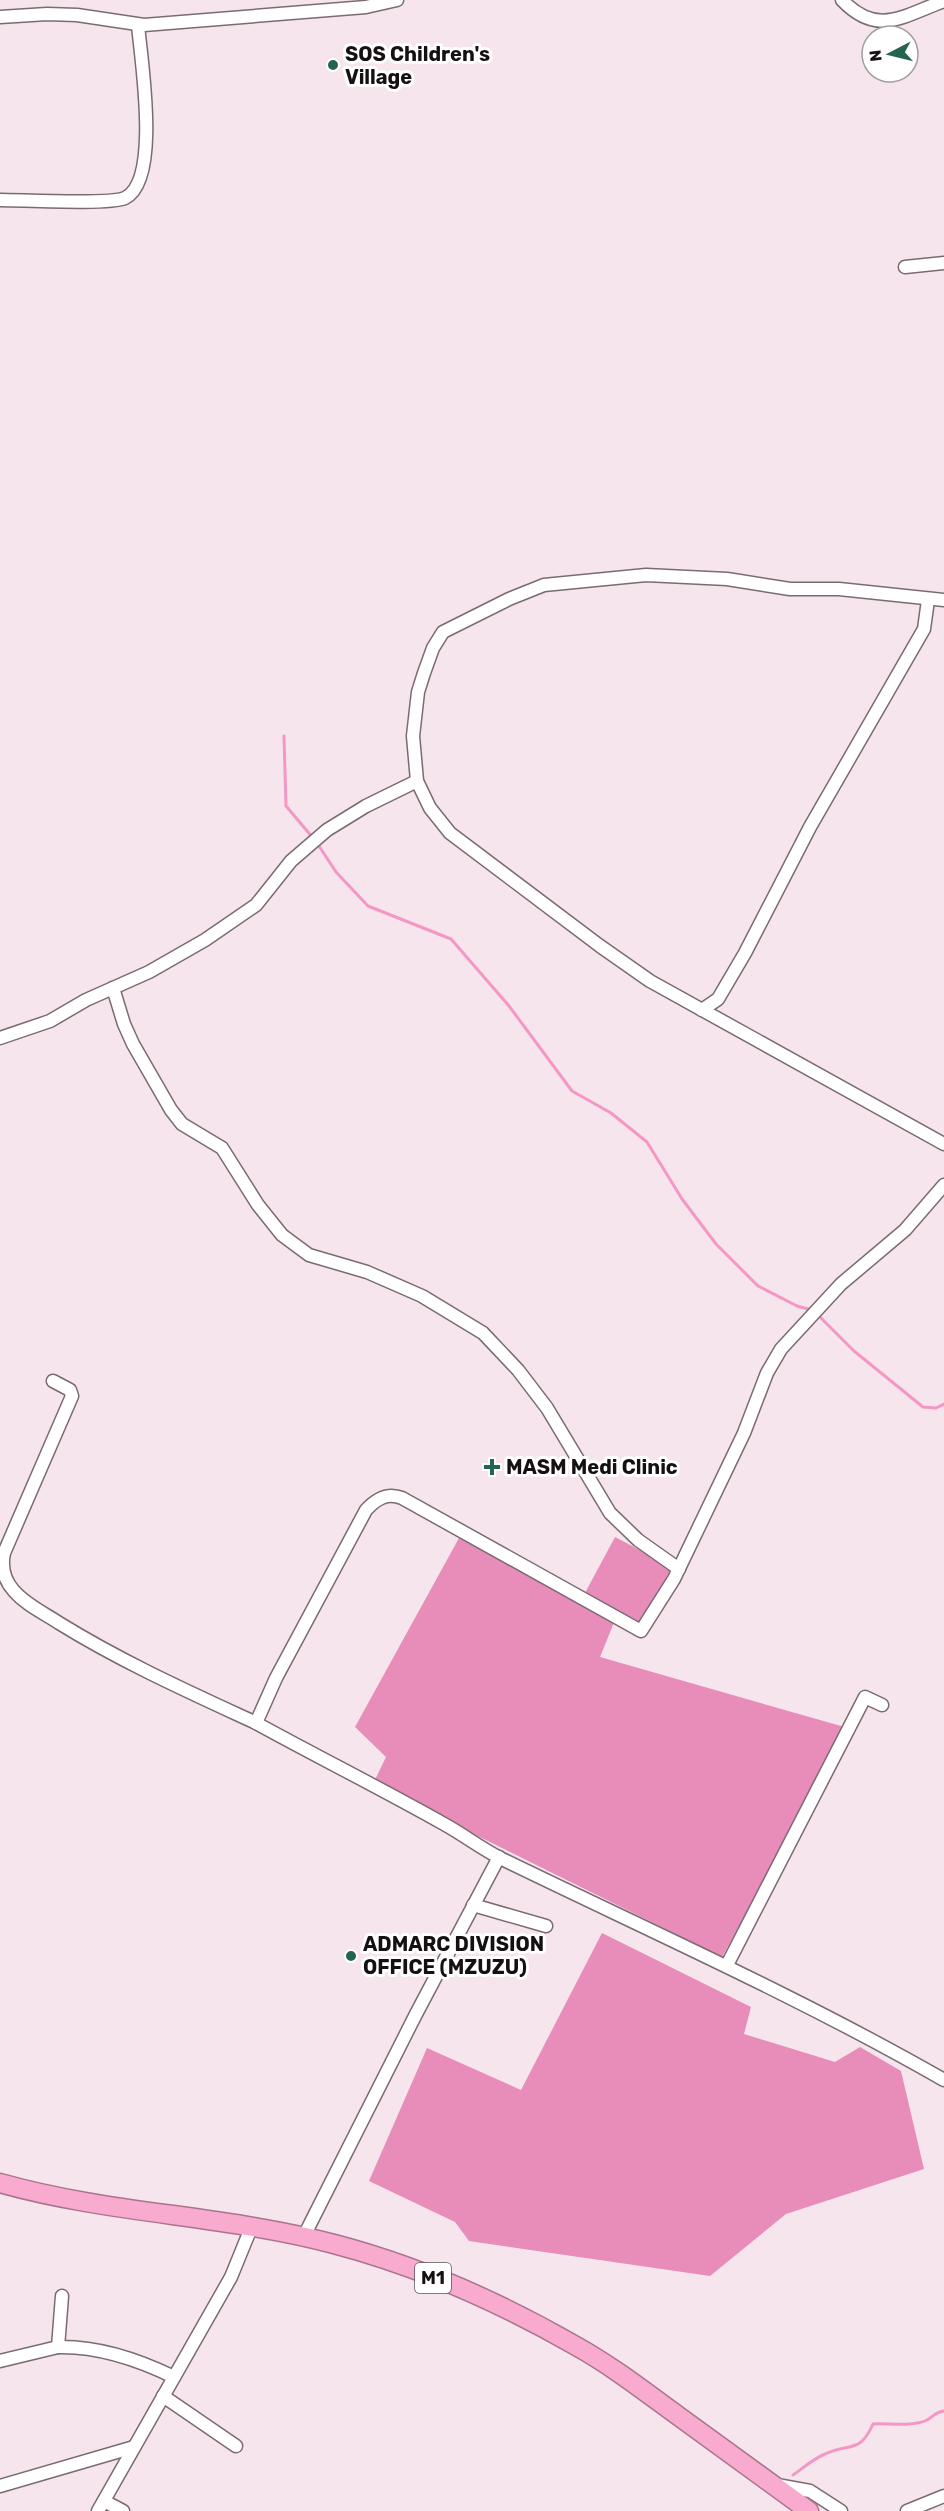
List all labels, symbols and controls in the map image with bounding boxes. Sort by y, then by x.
north arrow [860,24,920,84]
place label: SOS Children's Village [345,42,490,89]
text: N [865,49,886,63]
marker: SOS Children's Village [326,58,340,72]
place label: MASM Medi Clinic [506,1455,678,1479]
marker: MASM Medi Clinic [483,1458,501,1476]
place label: ADMARC DIVISION OFFICE (MZUZU) [363,1932,544,1979]
marker: ADMARC DIVISION OFFICE (MZUZU) [344,1949,358,1963]
road number: M1 [415,2263,451,2293]

